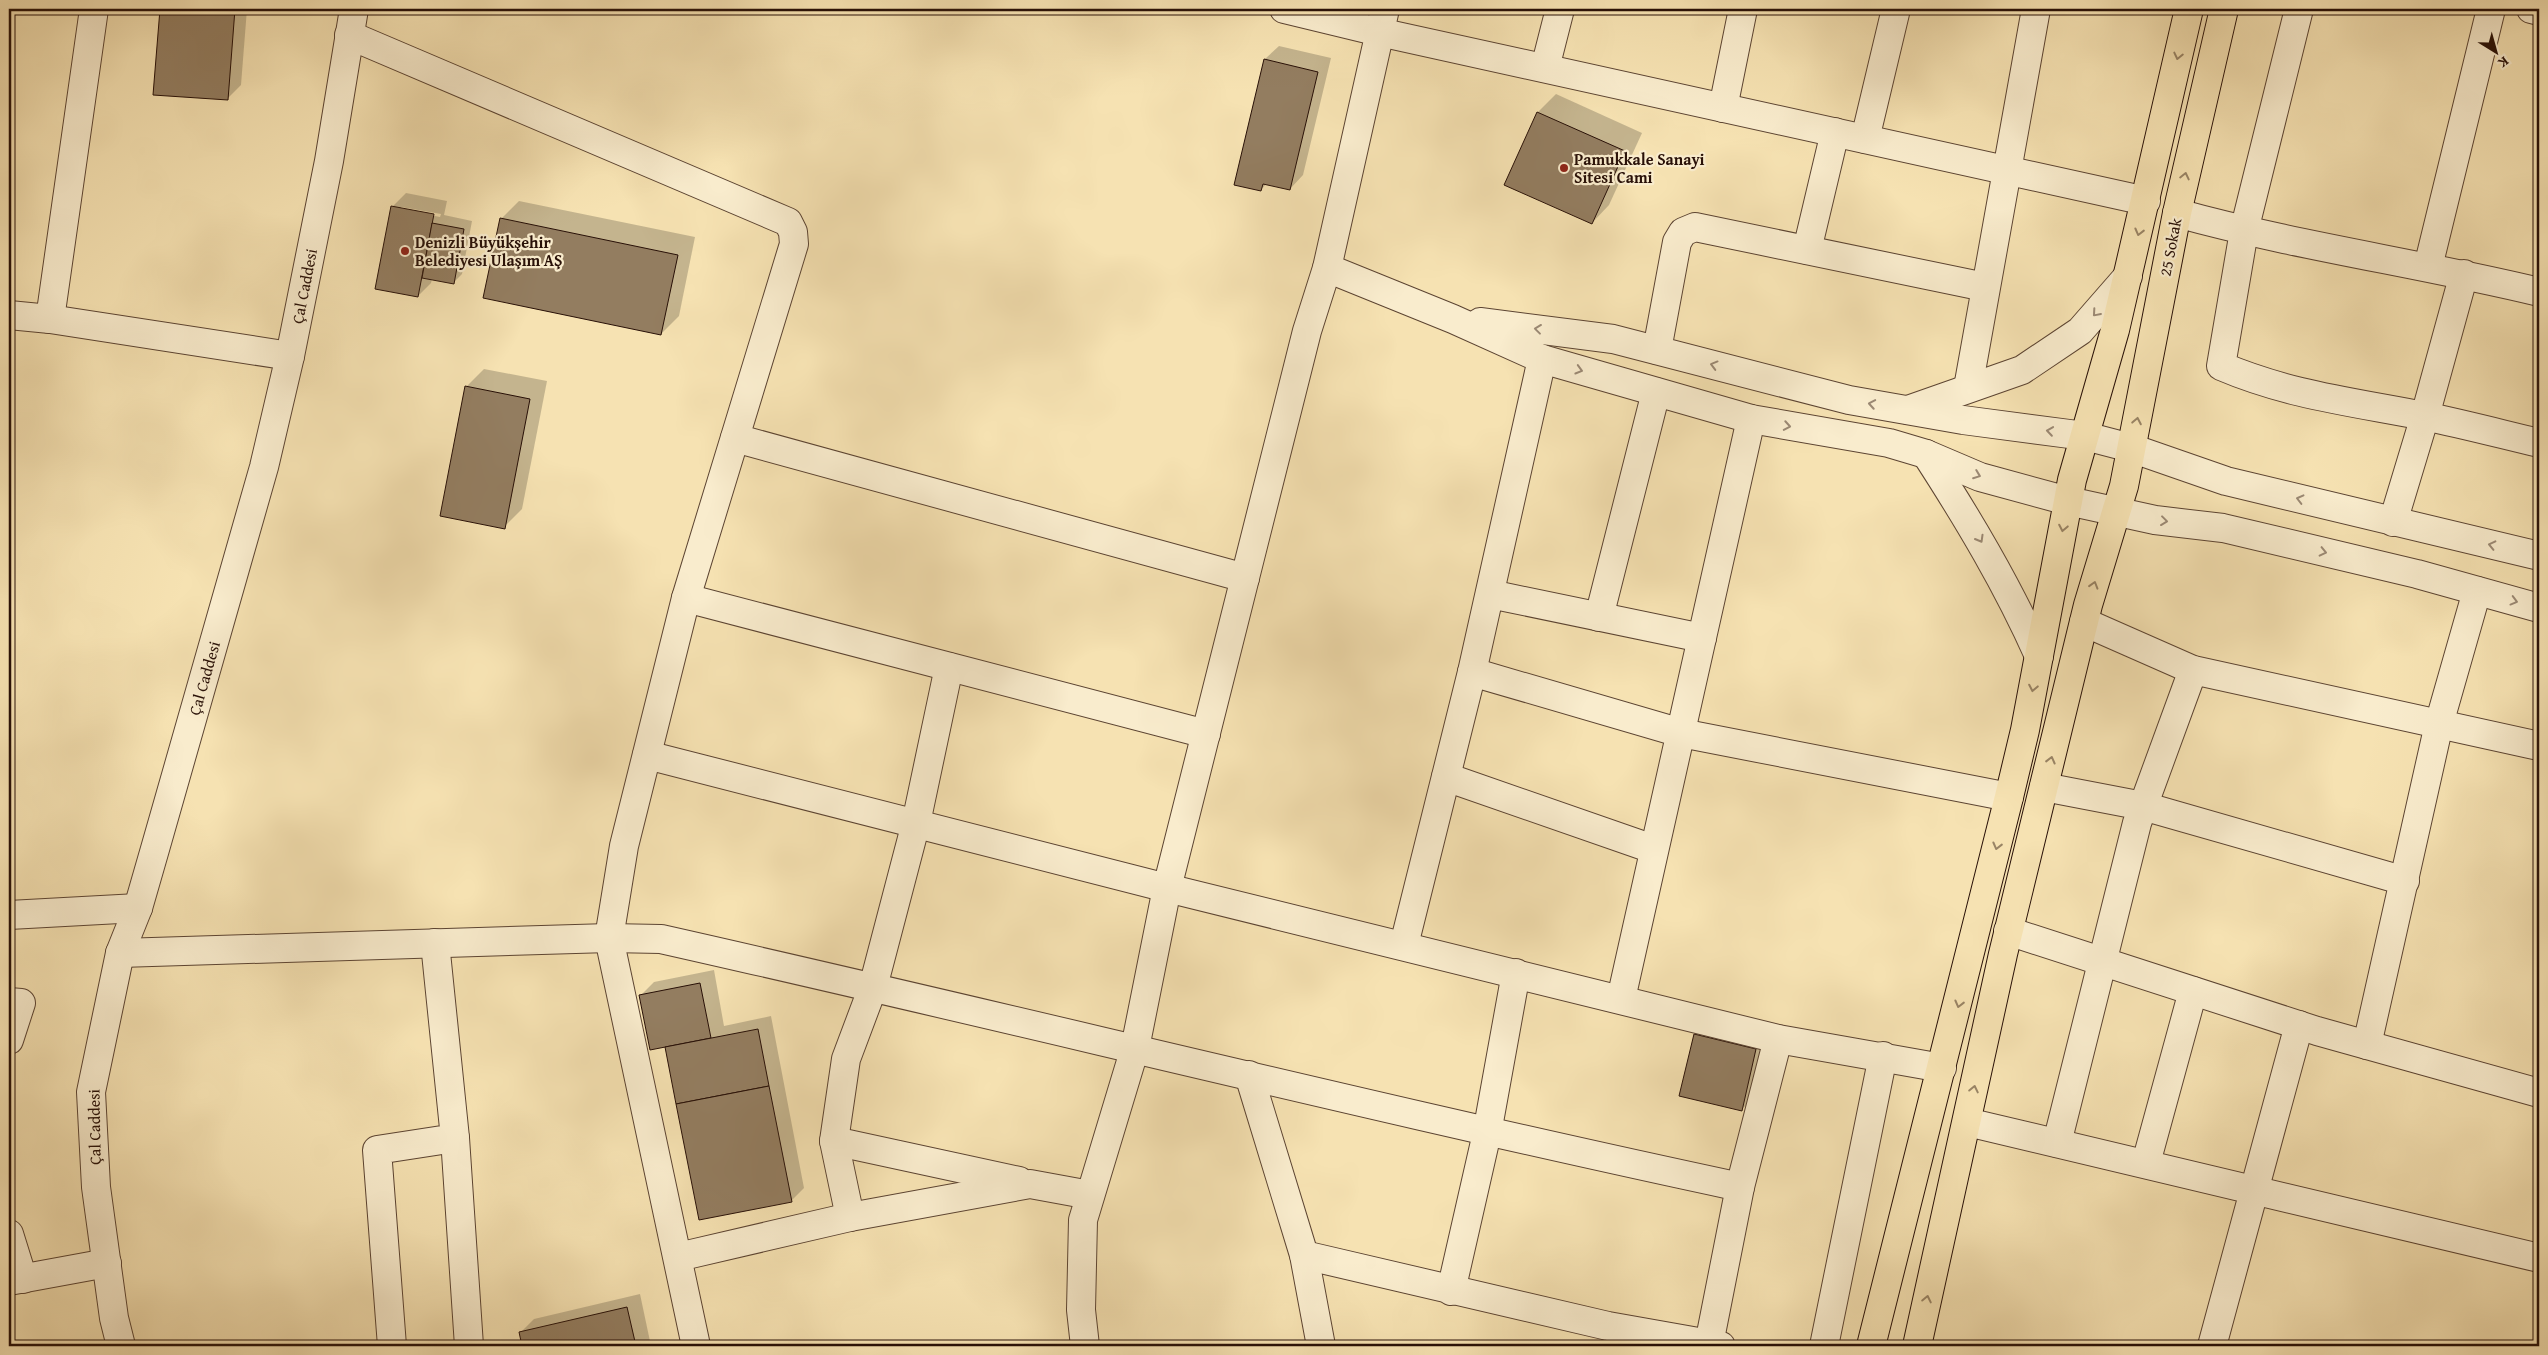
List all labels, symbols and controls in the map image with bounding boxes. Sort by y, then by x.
north arrow [2470,28,2520,78]
one-way arrow [2174,52,2184,61]
text: K [2494,52,2513,73]
place label: Pamukkale Sanayi Sitesi Cami [1574,147,1705,189]
marker: Pamukkale Sanayi Sitesi Cami [1558,162,1570,174]
one-way arrow [2179,172,2190,181]
street label: 25 Sokak [2153,215,2188,278]
one-way arrow [2134,227,2144,235]
place label: Denizli Büyükşehir Belediyesi Ulaşım AŞ [415,230,562,272]
marker: Denizli Büyükşehir Belediyesi Ulaşım AŞ [399,245,411,257]
street label: Çal Caddesi [285,246,323,326]
one-way arrow [2093,307,2102,316]
one-way arrow [1534,325,1542,335]
one-way arrow [1709,360,1718,371]
one-way arrow [1575,364,1583,374]
one-way arrow [1867,399,1876,409]
one-way arrow [2131,417,2141,426]
one-way arrow [1782,420,1791,430]
one-way arrow [2045,426,2053,437]
one-way arrow [1972,469,1981,479]
one-way arrow [2295,494,2304,505]
one-way arrow [2160,515,2168,526]
one-way arrow [2058,524,2069,533]
one-way arrow [1974,534,1984,543]
one-way arrow [2487,540,2496,551]
one-way arrow [2319,546,2327,557]
one-way arrow [2088,582,2098,590]
one-way arrow [2510,595,2519,606]
street label: Çal Caddesi [182,638,226,718]
one-way arrow [2028,683,2038,692]
one-way arrow [2045,756,2056,765]
one-way arrow [1992,842,2003,851]
one-way arrow [1954,1000,1964,1008]
one-way arrow [1968,1084,1979,1093]
street label: Çal Caddesi [81,1088,107,1165]
one-way arrow [1922,1294,1932,1303]

